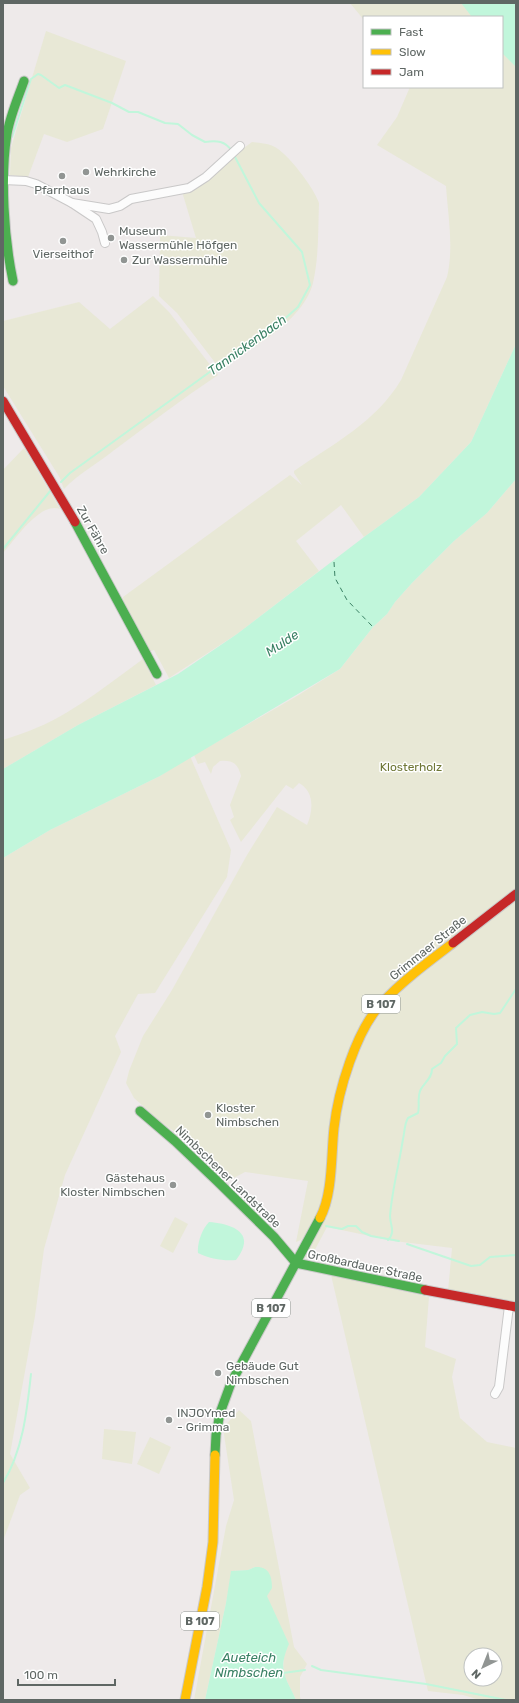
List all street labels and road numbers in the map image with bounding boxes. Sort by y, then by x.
street label: Zur Fähre [74,503,112,557]
street label: Grimmaer Straße [387,913,469,983]
road number: B 107 [362,995,400,1013]
street label: Nimbschener Landstraße [173,1123,284,1231]
street label: Großbardauer Straße [306,1247,424,1285]
road number: B 107 [252,1299,290,1317]
road number: B 107 [181,1612,219,1630]

